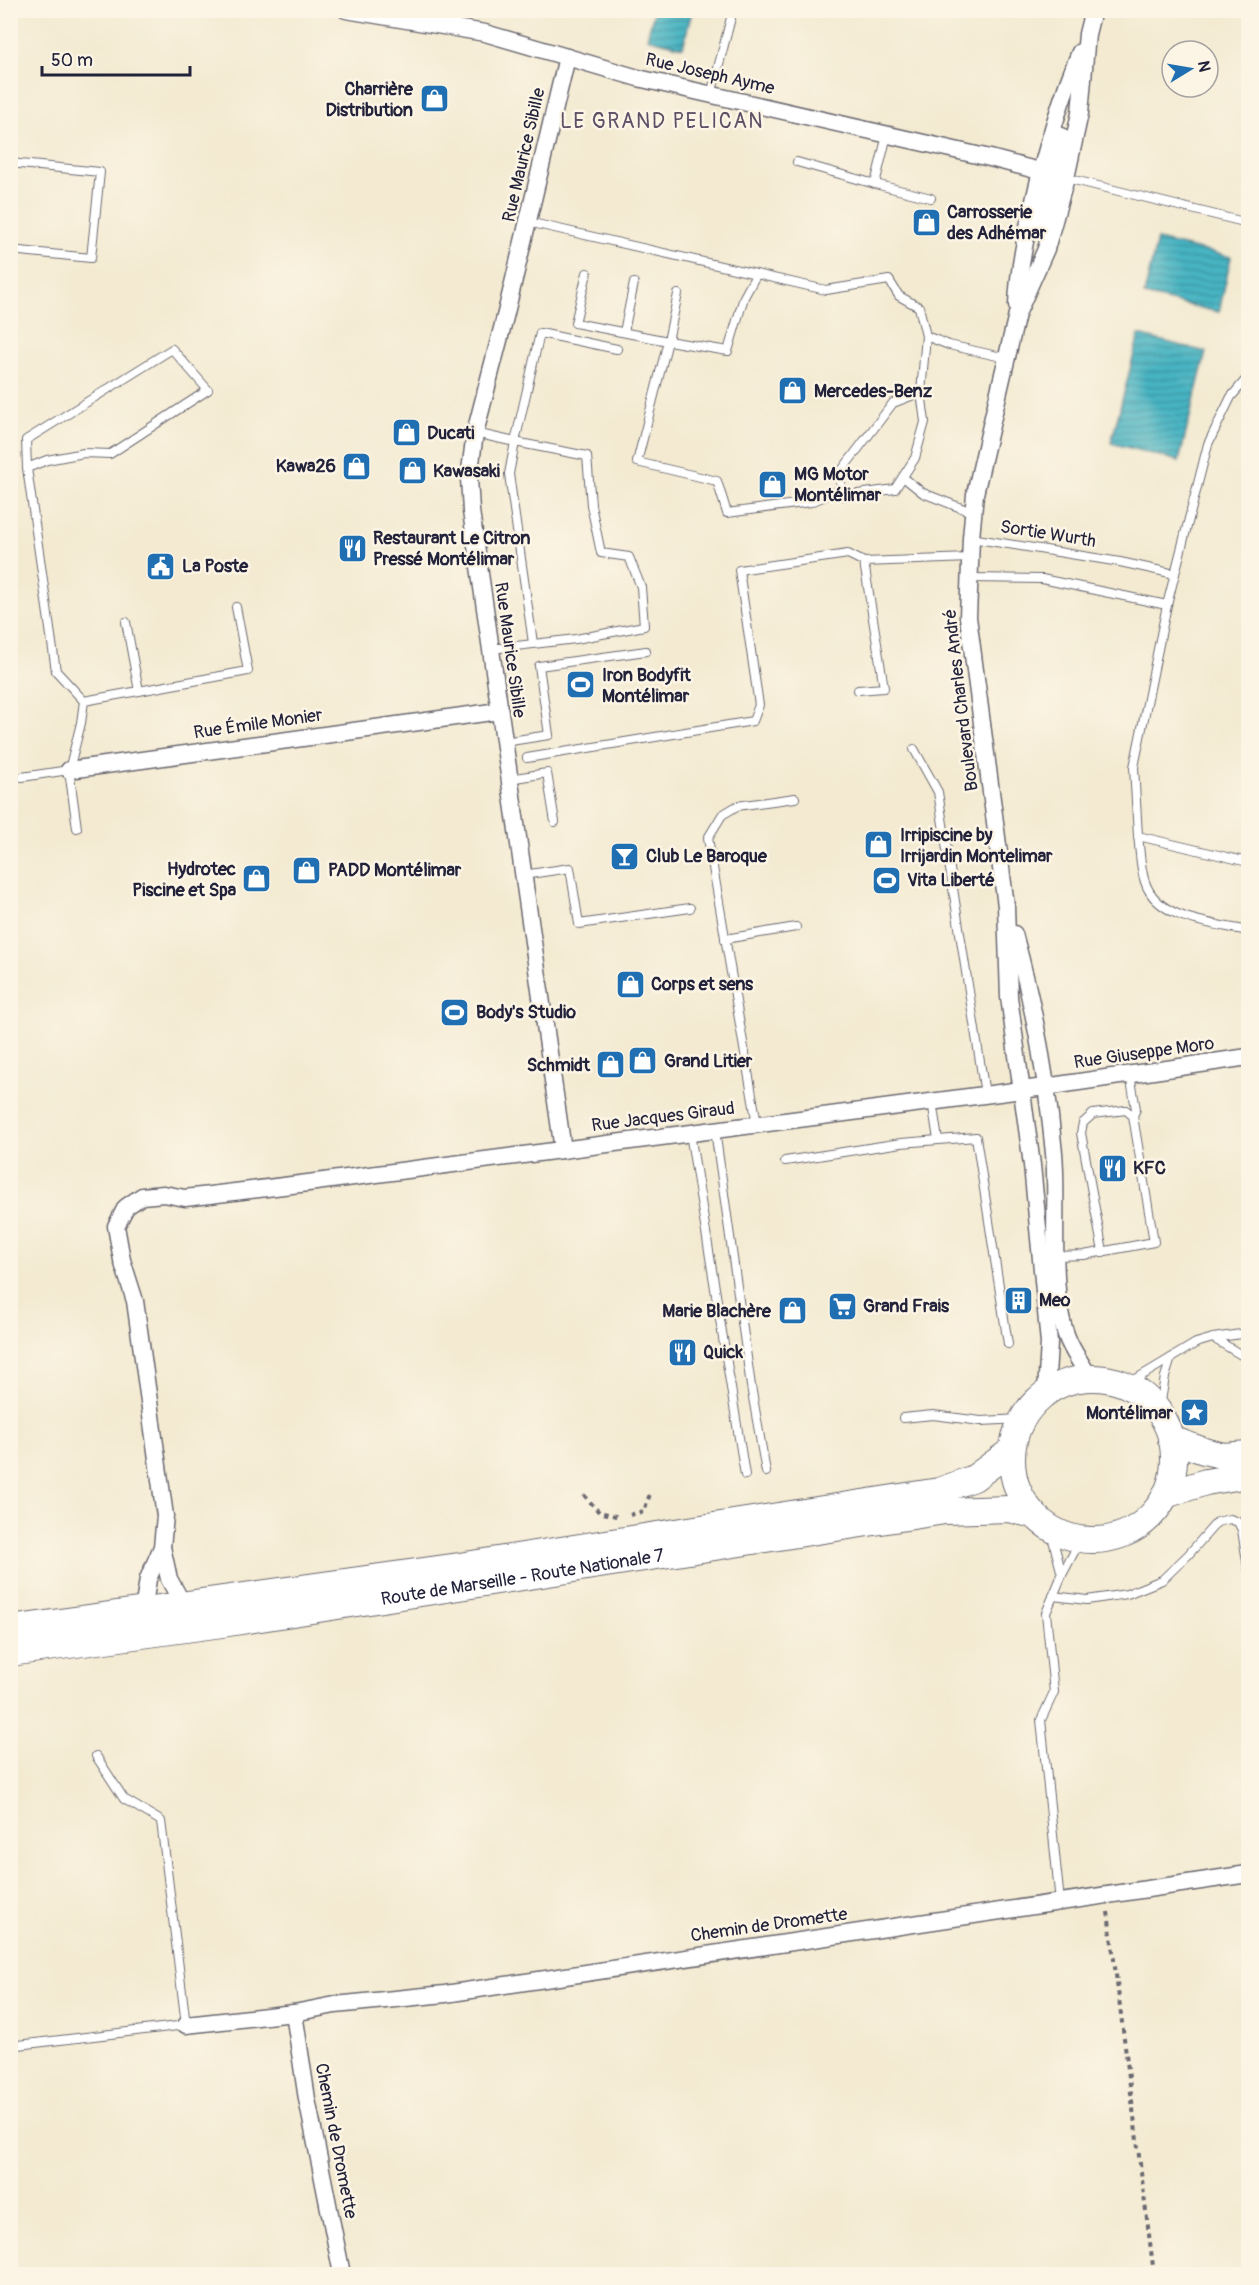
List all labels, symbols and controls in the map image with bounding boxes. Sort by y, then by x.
scale bar [42,39,190,77]
north arrow [1160,39,1220,99]
street label: Rue Joseph Ayme [643,48,777,100]
text: 50 m [51,49,93,72]
text: N [1193,59,1215,74]
place label: Charrière Distribution [326,78,414,122]
shop icon: Charrière Distribution [418,83,450,115]
street label: Rue Maurice Sibille [497,86,551,224]
district label: LE GRAND PELICAN [560,108,764,135]
place label: Carrosserie des Adhémar [947,201,1047,245]
shop icon: Carrosserie des Adhémar [910,206,942,238]
shop icon: Mercedes-Benz [777,375,809,407]
place label: Mercedes-Benz [814,380,933,403]
shop icon: Ducati [390,417,422,449]
place label: Ducati [427,422,474,445]
shop icon: Kawa26 [341,450,373,482]
place label: Kawa26 [276,455,336,478]
shop icon: Kawasaki [396,455,428,487]
place label: Kawasaki [433,460,500,483]
place label: MG Motor Montélimar [794,463,882,507]
shop icon: MG Motor Montélimar [757,468,789,500]
street label: Sortie Wurth [999,515,1097,553]
place label: Restaurant Le Citron Pressé Montélimar [373,527,530,571]
restaurant icon: Restaurant Le Citron Pressé Montélimar [336,532,368,564]
public building icon: La Poste [145,550,177,582]
place label: La Poste [182,555,249,578]
street label: Rue Maurice Sibille [489,581,531,720]
street label: Boulevard Charles André [938,608,984,792]
place label: Iron Bodyfit Montélimar [602,664,692,708]
sports icon: Iron Bodyfit Montélimar [565,669,597,701]
street label: Rue Émile Monier [192,704,324,744]
place label: Irripiscine by Irrijardin Montelimar [900,824,1053,868]
shop icon: Irripiscine by Irrijardin Montelimar [863,829,895,861]
bar icon: Club Le Baroque [609,840,641,872]
place label: Club Le Baroque [646,845,768,868]
shop icon: PADD Montélimar [291,854,323,886]
place label: Hydrotec Piscine et Spa [132,858,237,902]
place label: PADD Montélimar [328,859,462,882]
shop icon: Hydrotec Piscine et Spa [241,863,273,895]
sports icon: Vita Liberté [870,864,902,896]
place label: Vita Liberté [907,869,995,892]
shop icon: Corps et sens [614,968,646,1000]
place label: Corps et sens [651,973,754,996]
sports icon: Body's Studio [439,996,471,1028]
place label: Body's Studio [476,1001,576,1024]
street label: Rue Giuseppe Moro [1072,1032,1216,1074]
shop icon: Grand Litier [627,1045,659,1077]
shop icon: Schmidt [595,1049,627,1081]
place label: Grand Litier [664,1050,753,1073]
place label: Schmidt [527,1054,591,1077]
street label: Rue Jacques Giraud [590,1097,736,1137]
restaurant icon: KFC [1096,1152,1128,1184]
place label: KFC [1133,1157,1166,1180]
building icon: Meo [1002,1284,1034,1316]
place label: Meo [1039,1289,1071,1312]
supermarket icon: Grand Frais [826,1290,858,1322]
shop icon: Marie Blachère [776,1295,808,1327]
place label: Grand Frais [863,1295,950,1318]
place label: Marie Blachère [662,1300,772,1323]
restaurant icon: Quick [666,1336,698,1368]
place label: Quick [703,1341,743,1364]
place icon: Montélimar [1178,1397,1210,1429]
place label: Montélimar [1086,1402,1174,1425]
street label: Route de Marseille - Route Nationale 7 [379,1544,666,1611]
street label: Chemin de Dromette [689,1903,849,1947]
street label: Chemin de Dromette [310,2061,362,2221]

